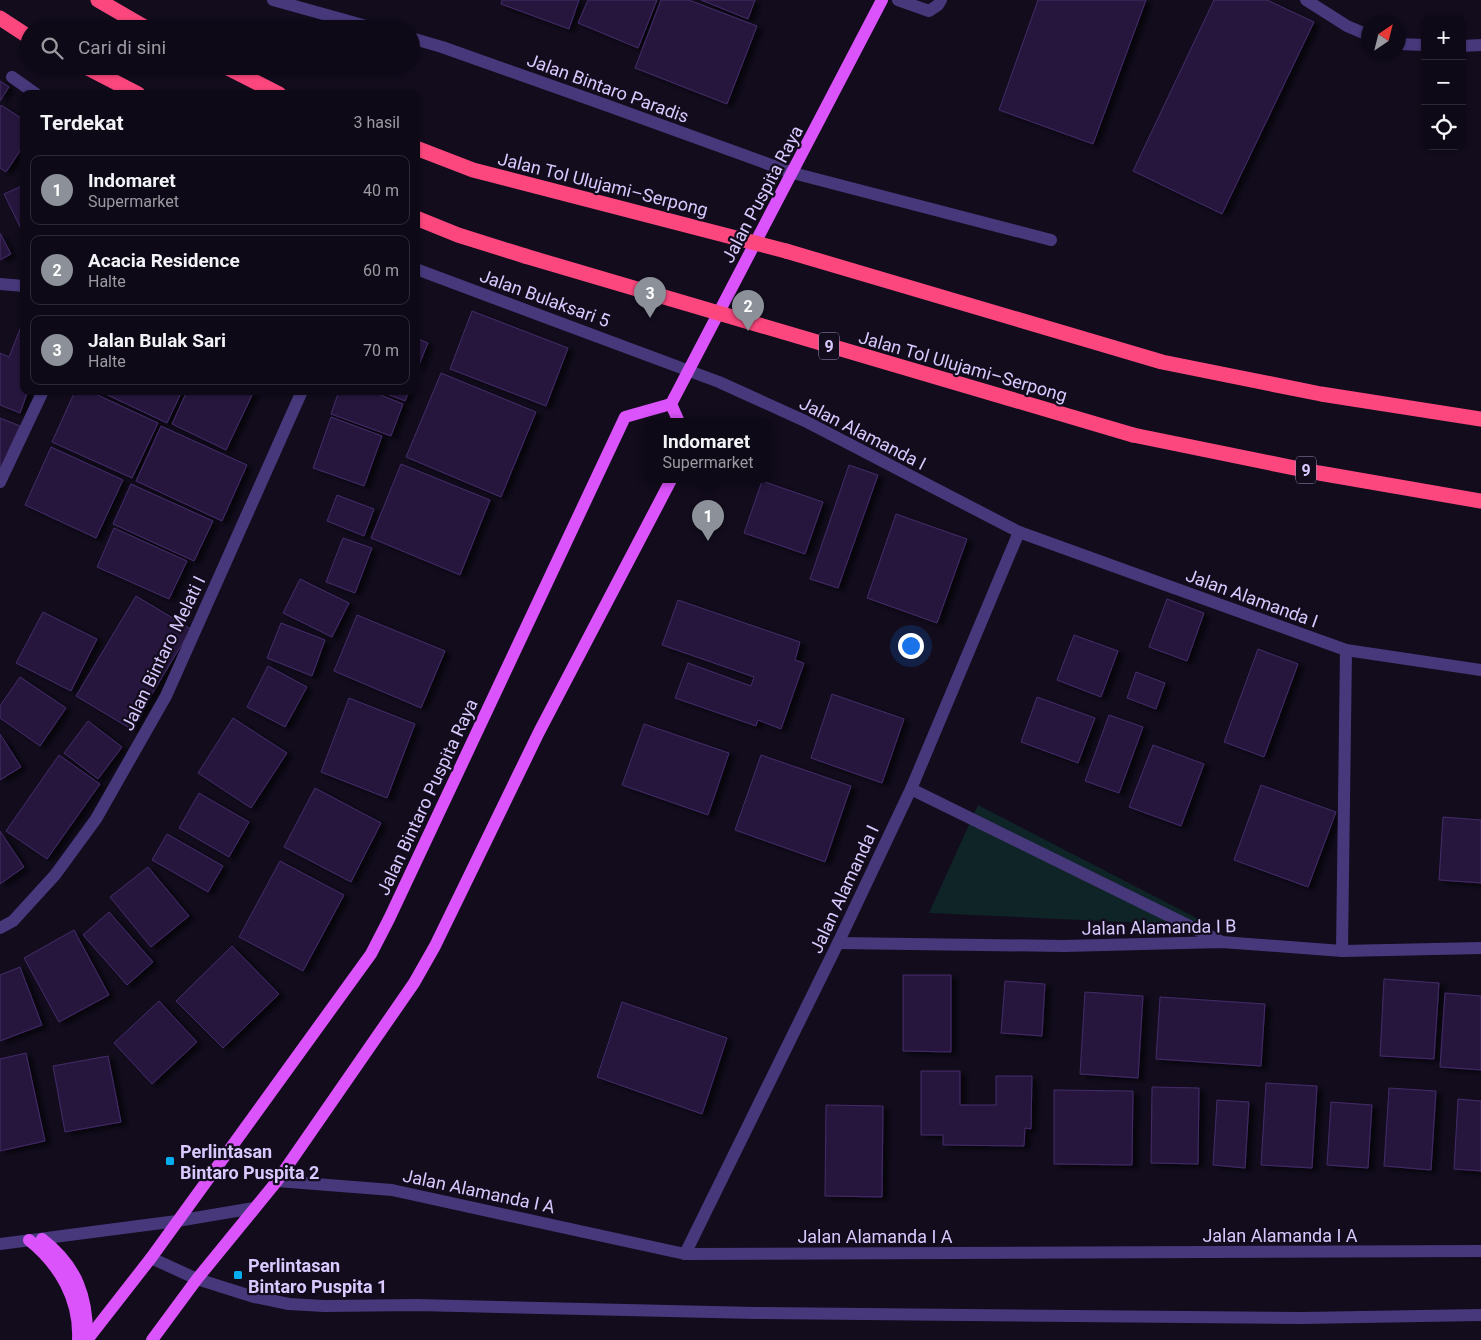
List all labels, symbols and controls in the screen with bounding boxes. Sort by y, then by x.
north arrow [1361,15,1406,60]
map controls [1421,15,1466,150]
button: + [1421,15,1466,60]
search box [20,20,420,75]
icon: search [38,34,66,62]
text: Cari di sini [78,36,166,59]
street label: Jalan Bintaro Paradis [524,49,692,127]
button: − [1421,60,1466,105]
button: locate [1421,105,1466,150]
text: Terdekat [40,111,124,135]
text: 3 hasil [353,113,400,132]
street label: Jalan Puspita Raya [717,122,807,266]
street label: Jalan Tol Ulujami–Serpong [496,148,710,220]
text: Indomaret [88,169,176,192]
text: 1 [52,181,62,200]
text: 40 m [363,181,399,200]
text: Supermarket [88,192,179,211]
text: Acacia Residence [88,249,240,272]
text: 2 [52,261,62,280]
text: 60 m [363,261,399,280]
street label: Jalan Bulaksari 5 [477,265,613,331]
text: Halte [88,272,126,291]
pin: 3 [634,277,666,318]
pin: 2 [732,290,764,331]
street label: Jalan Tol Ulujami–Serpong [856,326,1070,406]
text: Jalan Bulak Sari [88,329,226,352]
road number: 9 [819,332,839,360]
text: 3 [52,341,62,360]
text: 70 m [363,341,399,360]
text: Halte [88,352,126,371]
street label: Jalan Alamanda I [796,392,930,474]
popup [644,418,772,483]
text: Indomaret [662,430,750,453]
text: Supermarket [662,453,754,472]
road number: 9 [1296,456,1316,484]
pin: 1 [692,500,724,541]
street label: Jalan Alamanda I [1183,564,1321,632]
street label: Jalan Bintaro Melati I [116,572,210,734]
your location [898,633,924,659]
street label: Jalan Bintaro Puspita Raya [372,695,482,899]
street label: Jalan Alamanda I [805,822,883,956]
street label: Jalan Alamanda I B [1081,915,1237,939]
place label: Perlintasan Bintaro Puspita 2 [180,1141,319,1183]
marker: Perlintasan Bintaro Puspita 2 [164,1155,176,1167]
street label: Jalan Alamanda I A [401,1165,557,1217]
street label: Jalan Alamanda I A [1202,1225,1358,1246]
street label: Jalan Alamanda I A [797,1226,953,1247]
place label: Perlintasan Bintaro Puspita 1 [248,1255,387,1297]
marker: Perlintasan Bintaro Puspita 1 [232,1269,244,1281]

